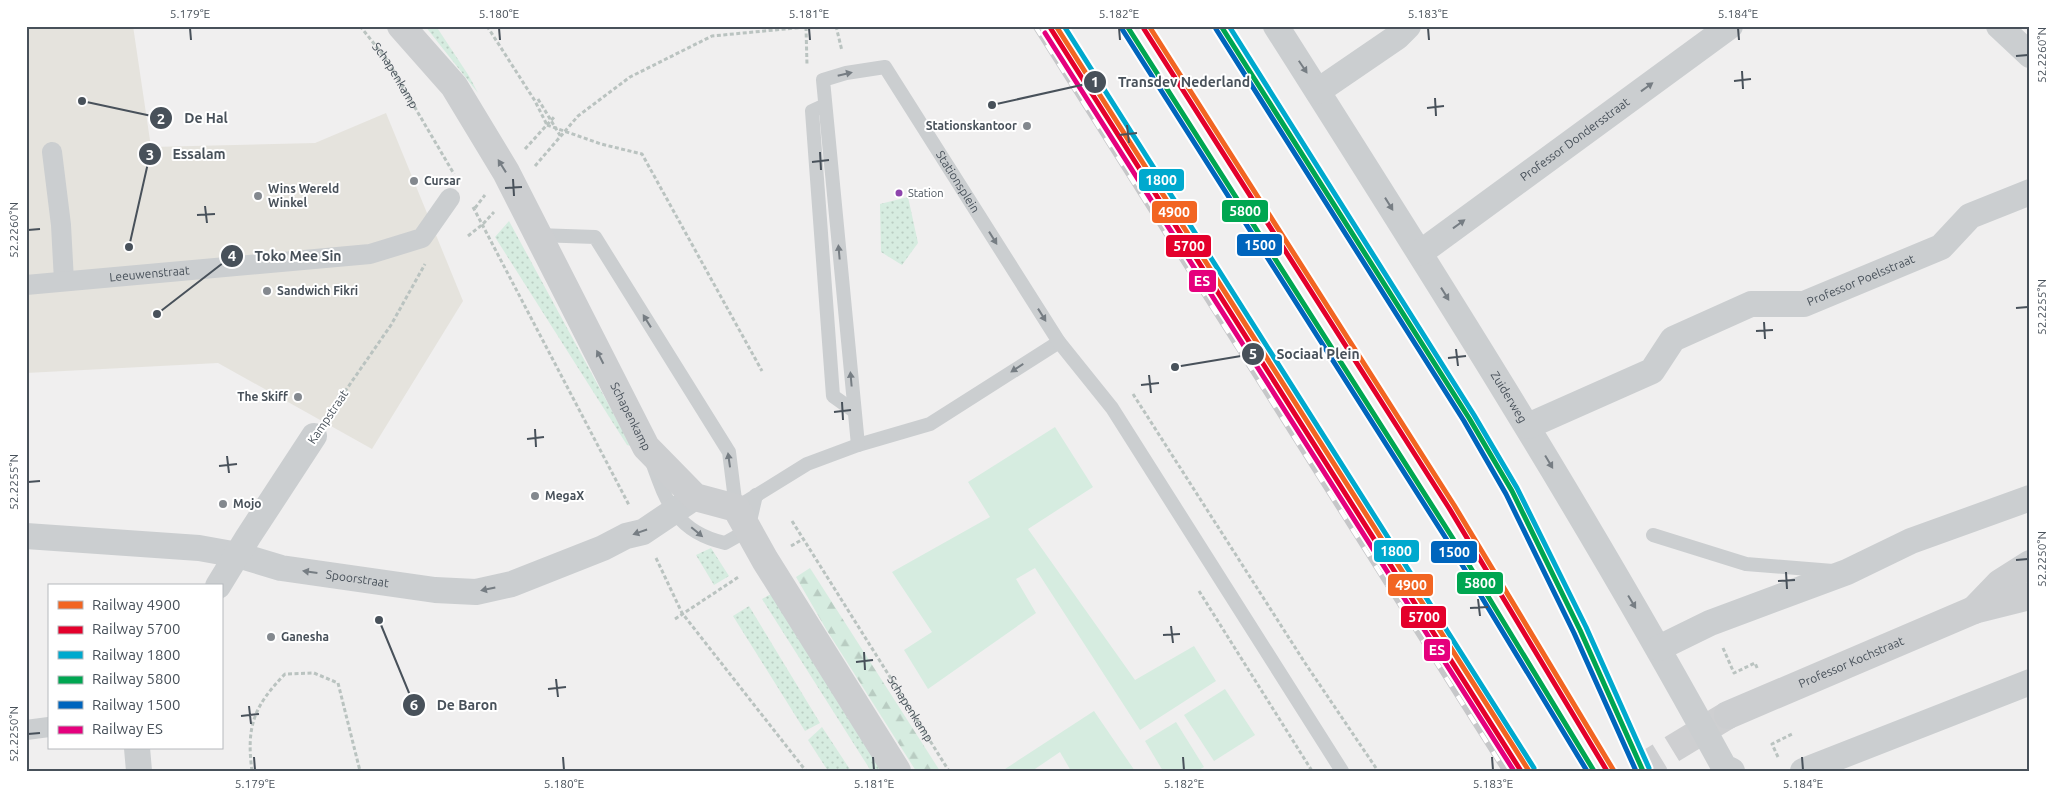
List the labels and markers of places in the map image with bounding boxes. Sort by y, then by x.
callout: Transdev Nederland [1082,67,1260,96]
callout: De Hal [149,104,237,133]
place label: Stationskantoor [926,119,1017,132]
marker: Stationskantoor [1021,120,1033,132]
callout: Essalam [137,140,235,169]
place label: Cursar [424,174,461,187]
marker: Cursar [408,175,420,187]
place label: Wins Wereld Winkel [268,182,339,209]
place label: Station [908,187,943,199]
marker: Station [894,188,904,198]
marker: Wins Wereld Winkel [252,190,264,202]
callout: Toko Mee Sin [219,241,351,270]
place label: Sandwich Fikri [277,284,358,297]
marker: Sandwich Fikri [261,285,273,297]
callout: Sociaal Plein [1241,339,1369,368]
place label: The Skiff [237,390,288,403]
marker: The Skiff [292,391,304,403]
place label: MegaX [545,489,584,502]
marker: MegaX [529,490,541,502]
place label: Mojo [233,497,261,510]
marker: Mojo [217,498,229,510]
place label: Ganesha [281,630,329,643]
marker: Ganesha [265,631,277,643]
callout: De Baron [401,690,507,719]

